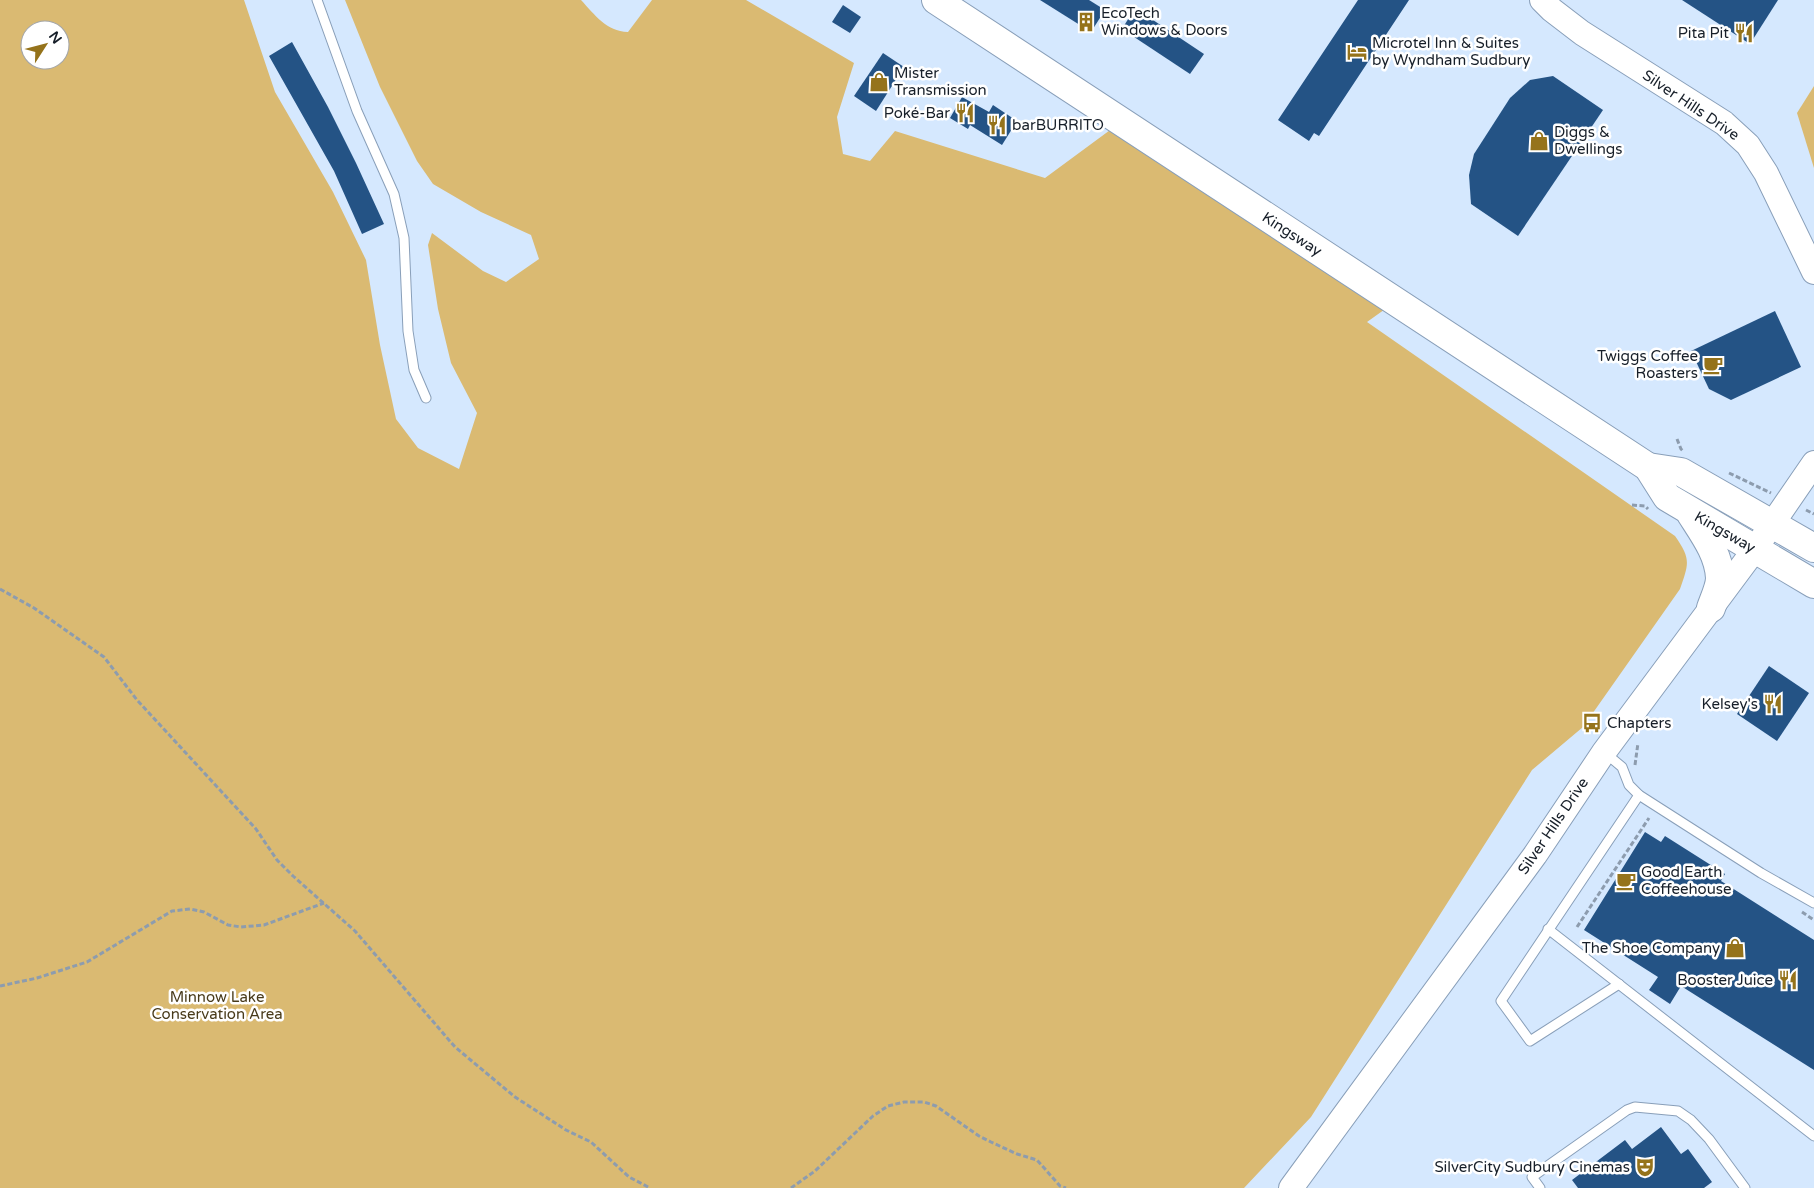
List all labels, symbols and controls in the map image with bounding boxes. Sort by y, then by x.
place label: EcoTech Windows & Doors [1101,4,1227,39]
building icon: EcoTech Windows & Doors [1075,11,1097,33]
north arrow [20,20,70,70]
restaurant icon: Pita Pit [1733,22,1755,44]
place label: Pita Pit [1678,24,1729,42]
text: N [45,28,65,47]
place label: Microtel Inn & Suites by Wyndham Sudbury [1372,34,1530,69]
hotel icon: Microtel Inn & Suites by Wyndham Sudbury [1346,41,1368,63]
place label: Mister Transmission [894,64,987,99]
street label: Silver Hills Drive [1639,66,1743,144]
shop icon: Mister Transmission [868,71,890,93]
restaurant icon: Poké-Bar [954,102,976,124]
place label: Poké-Bar [884,104,950,122]
restaurant icon: barBURRITO [986,114,1008,136]
place label: barBURRITO [1012,116,1104,134]
place label: Diggs & Dwellings [1554,123,1623,158]
shop icon: Diggs & Dwellings [1528,130,1550,152]
street label: Kingsway [1259,208,1325,260]
place label: Twiggs Coffee Roasters [1597,347,1698,382]
cafe icon: Twiggs Coffee Roasters [1702,354,1724,376]
street label: Kingsway [1691,507,1759,557]
restaurant icon: Kelsey's [1762,693,1784,715]
place label: Kelsey's [1702,695,1758,713]
bus stop icon: Chapters [1581,712,1603,734]
place label: Chapters [1607,714,1671,732]
street label: Silver Hills Drive [1514,774,1592,878]
place label: Good Earth Coffeehouse [1641,863,1731,898]
cafe icon: Good Earth Coffeehouse [1615,870,1637,892]
shop icon: The Shoe Company [1724,937,1746,959]
place label: The Shoe Company [1582,939,1720,957]
restaurant icon: Booster Juice [1777,969,1799,991]
place label: Booster Juice [1677,971,1773,989]
park label: Minnow Lake Conservation Area [151,988,283,1023]
theatre icon: SilverCity Sudbury Cinemas [1634,1156,1656,1178]
place label: SilverCity Sudbury Cinemas [1434,1158,1630,1176]

